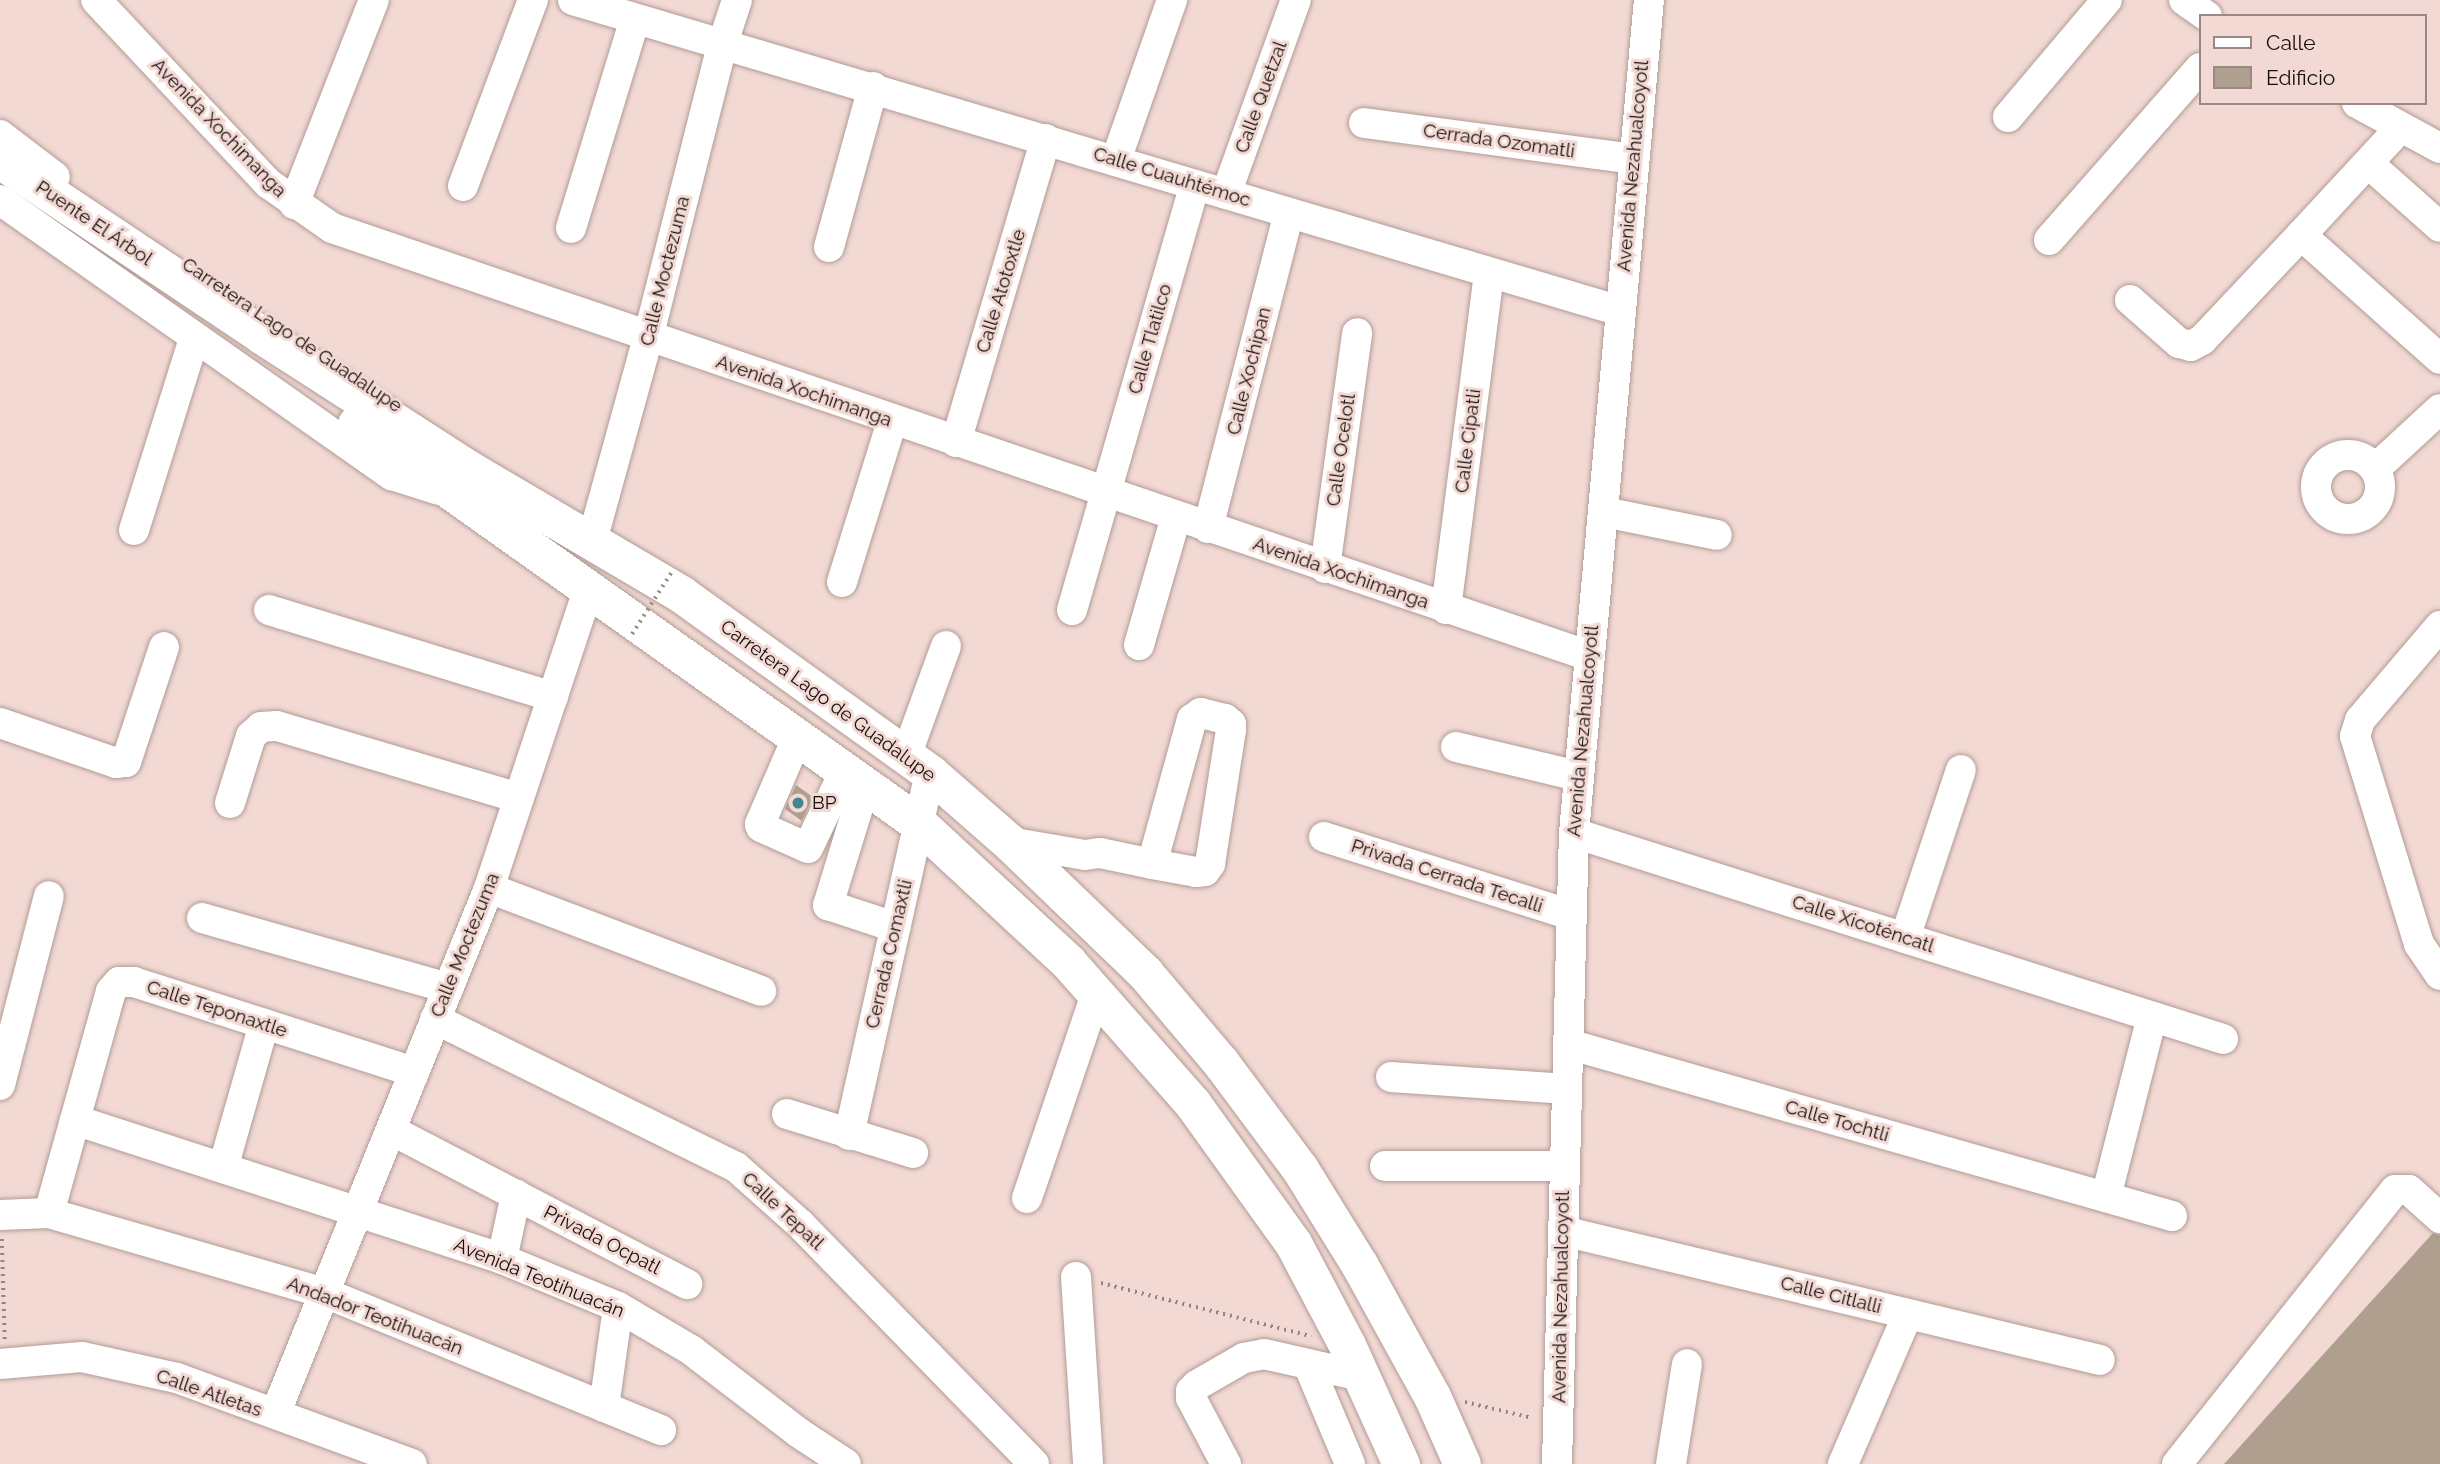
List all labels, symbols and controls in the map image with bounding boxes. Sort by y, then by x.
legend [2198,14,2426,105]
text: Calle [2266,30,2316,55]
street label: Calle Quetzal [1230,38,1292,156]
street label: Avenida Xochimanga [147,54,291,202]
street label: Avenida Nezahualcoyotl [1612,59,1654,273]
text: Edificio [2266,65,2335,90]
street label: Cerrada Ozomatli [1422,119,1576,163]
street label: Calle Cuauhtémoc [1091,142,1253,212]
street label: Puente El Árbol [31,175,157,271]
street label: Calle Moctezuma [635,194,695,348]
street label: Calle Atotoxtle [971,226,1031,356]
street label: Carretera Lago de Guadalupe [178,253,406,417]
street label: Calle Tlatilco [1123,281,1177,397]
street label: Calle Xochipan [1222,305,1276,437]
street label: Avenida Xochimanga [713,350,895,432]
street label: Calle Cipatli [1450,388,1486,494]
street label: Calle Ocelotl [1322,392,1360,508]
street label: Avenida Xochimanga [1250,532,1432,614]
street label: Carretera Lago de Guadalupe [716,615,940,787]
street label: Avenida Nezahualcoyotl [1562,624,1604,838]
place label: BP [812,792,836,814]
marker: BP [790,795,806,811]
street label: Privada Cerrada Tecalli [1348,834,1546,918]
street label: Calle Moctezuma [426,870,504,1020]
street label: Cerrada Comaxtli [861,877,917,1031]
street label: Calle Xicoténcatl [1789,890,1937,958]
street label: Calle Teponaxtle [144,975,290,1043]
street label: Calle Tochtli [1782,1095,1892,1147]
street label: Calle Tepatl [737,1167,829,1255]
street label: Avenida Nezahualcoyotl [1548,1191,1574,1403]
street label: Privada Ocpatl [540,1201,664,1279]
street label: Avenida Teotihuacán [450,1233,628,1323]
street label: Calle Citlalli [1778,1271,1884,1319]
street label: Andador Teotihuacán [283,1272,467,1360]
street label: Calle Atletas [153,1364,265,1422]

